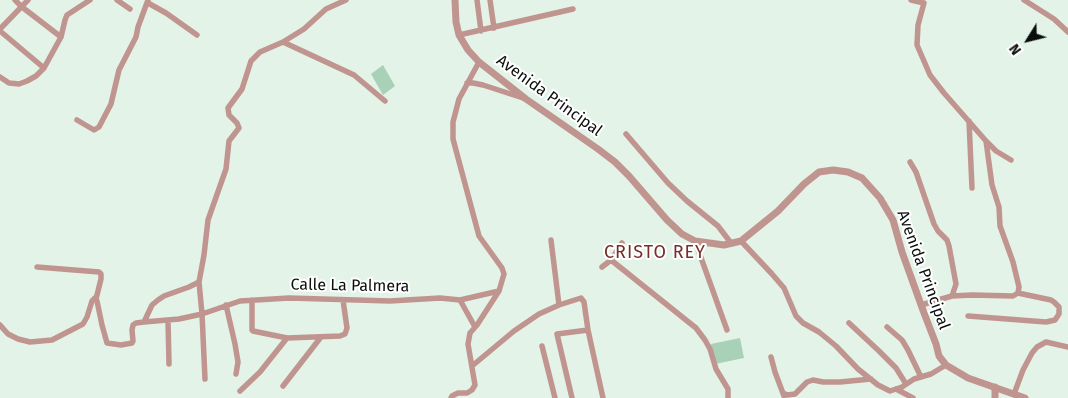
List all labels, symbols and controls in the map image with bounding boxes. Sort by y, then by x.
north arrow [1003,15,1053,65]
text: N [1006,40,1025,58]
street label: Avenida Principal [492,51,606,141]
street label: Avenida Principal [892,208,954,332]
district label: CRISTO REY [603,242,707,264]
street label: Calle La Palmera [290,275,410,297]

